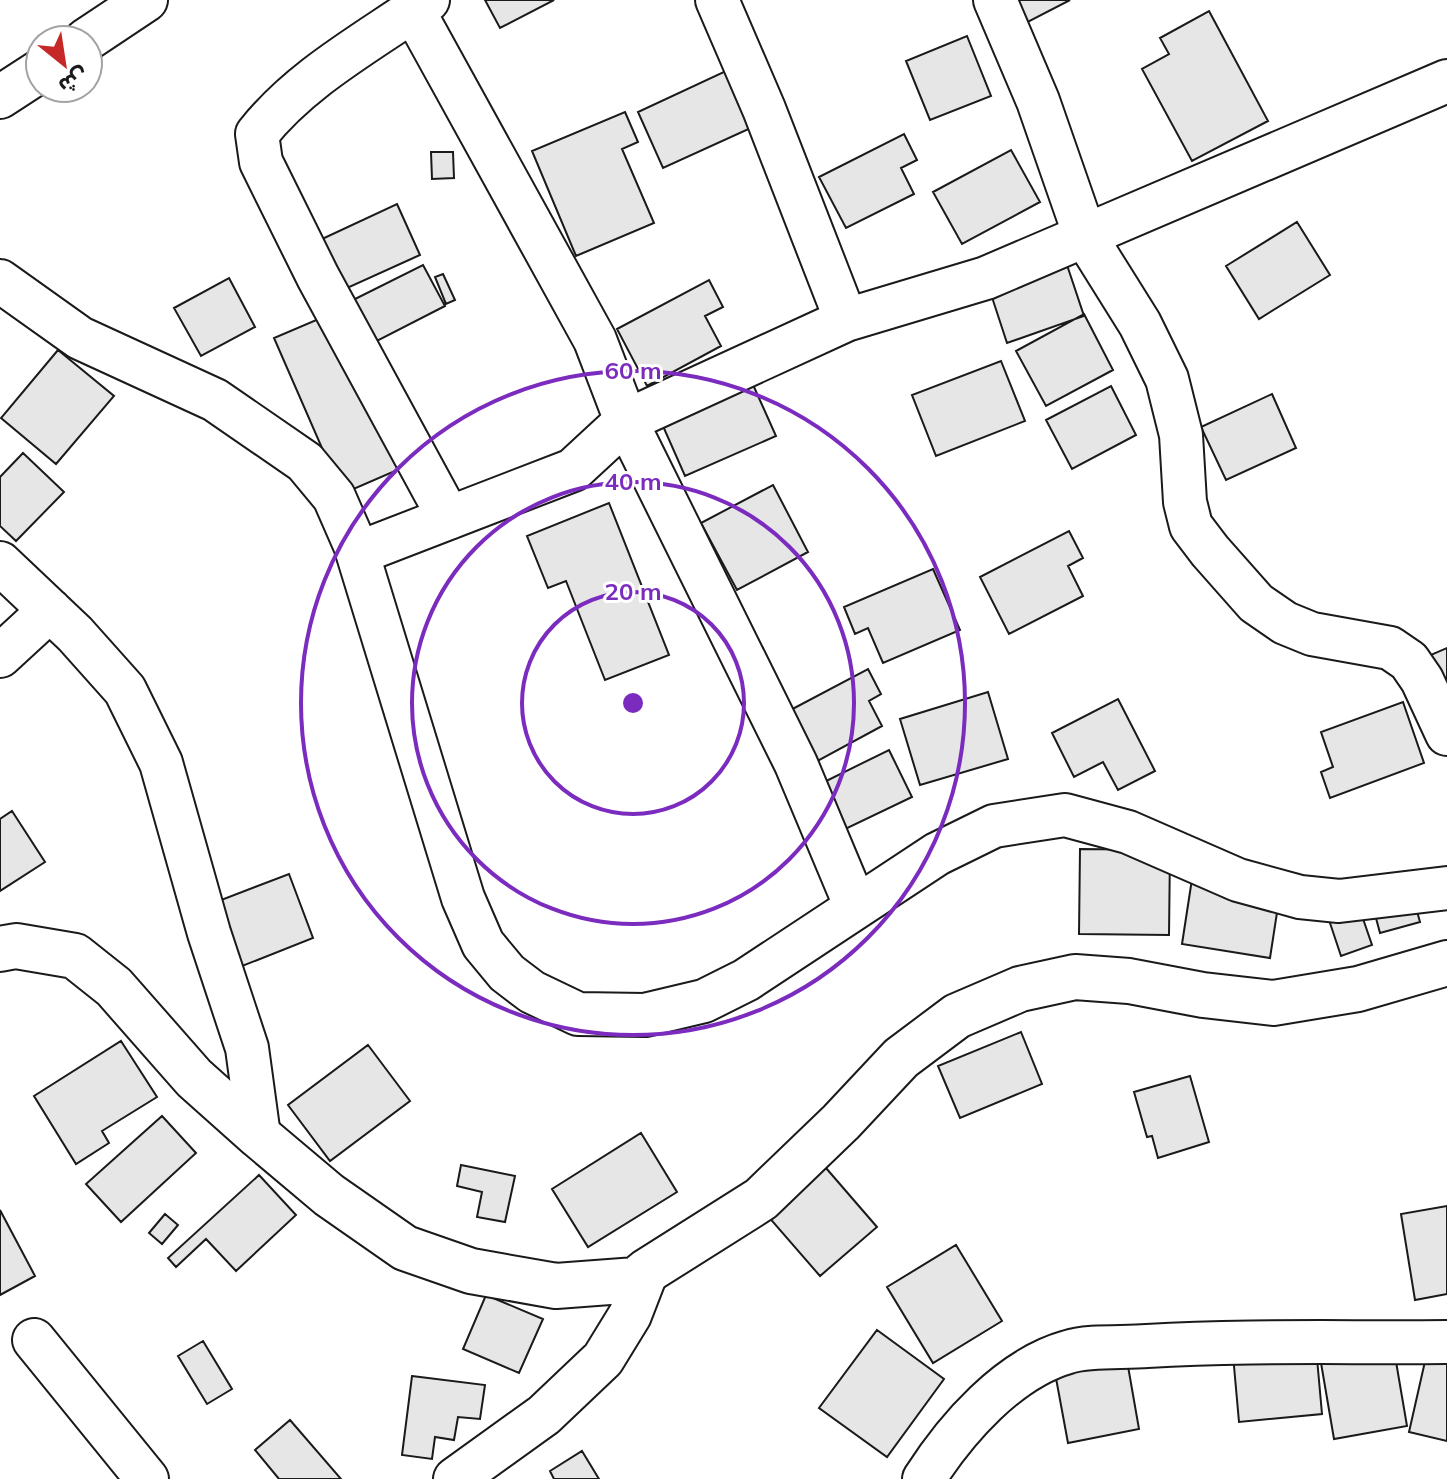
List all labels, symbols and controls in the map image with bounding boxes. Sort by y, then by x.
north arrow [24,24,104,104]
text: ش [54,62,94,101]
text: 60 m [605,355,661,385]
text: 40 m [605,466,661,496]
text: 20 m [605,576,661,606]
centre of rings [619,689,647,717]

